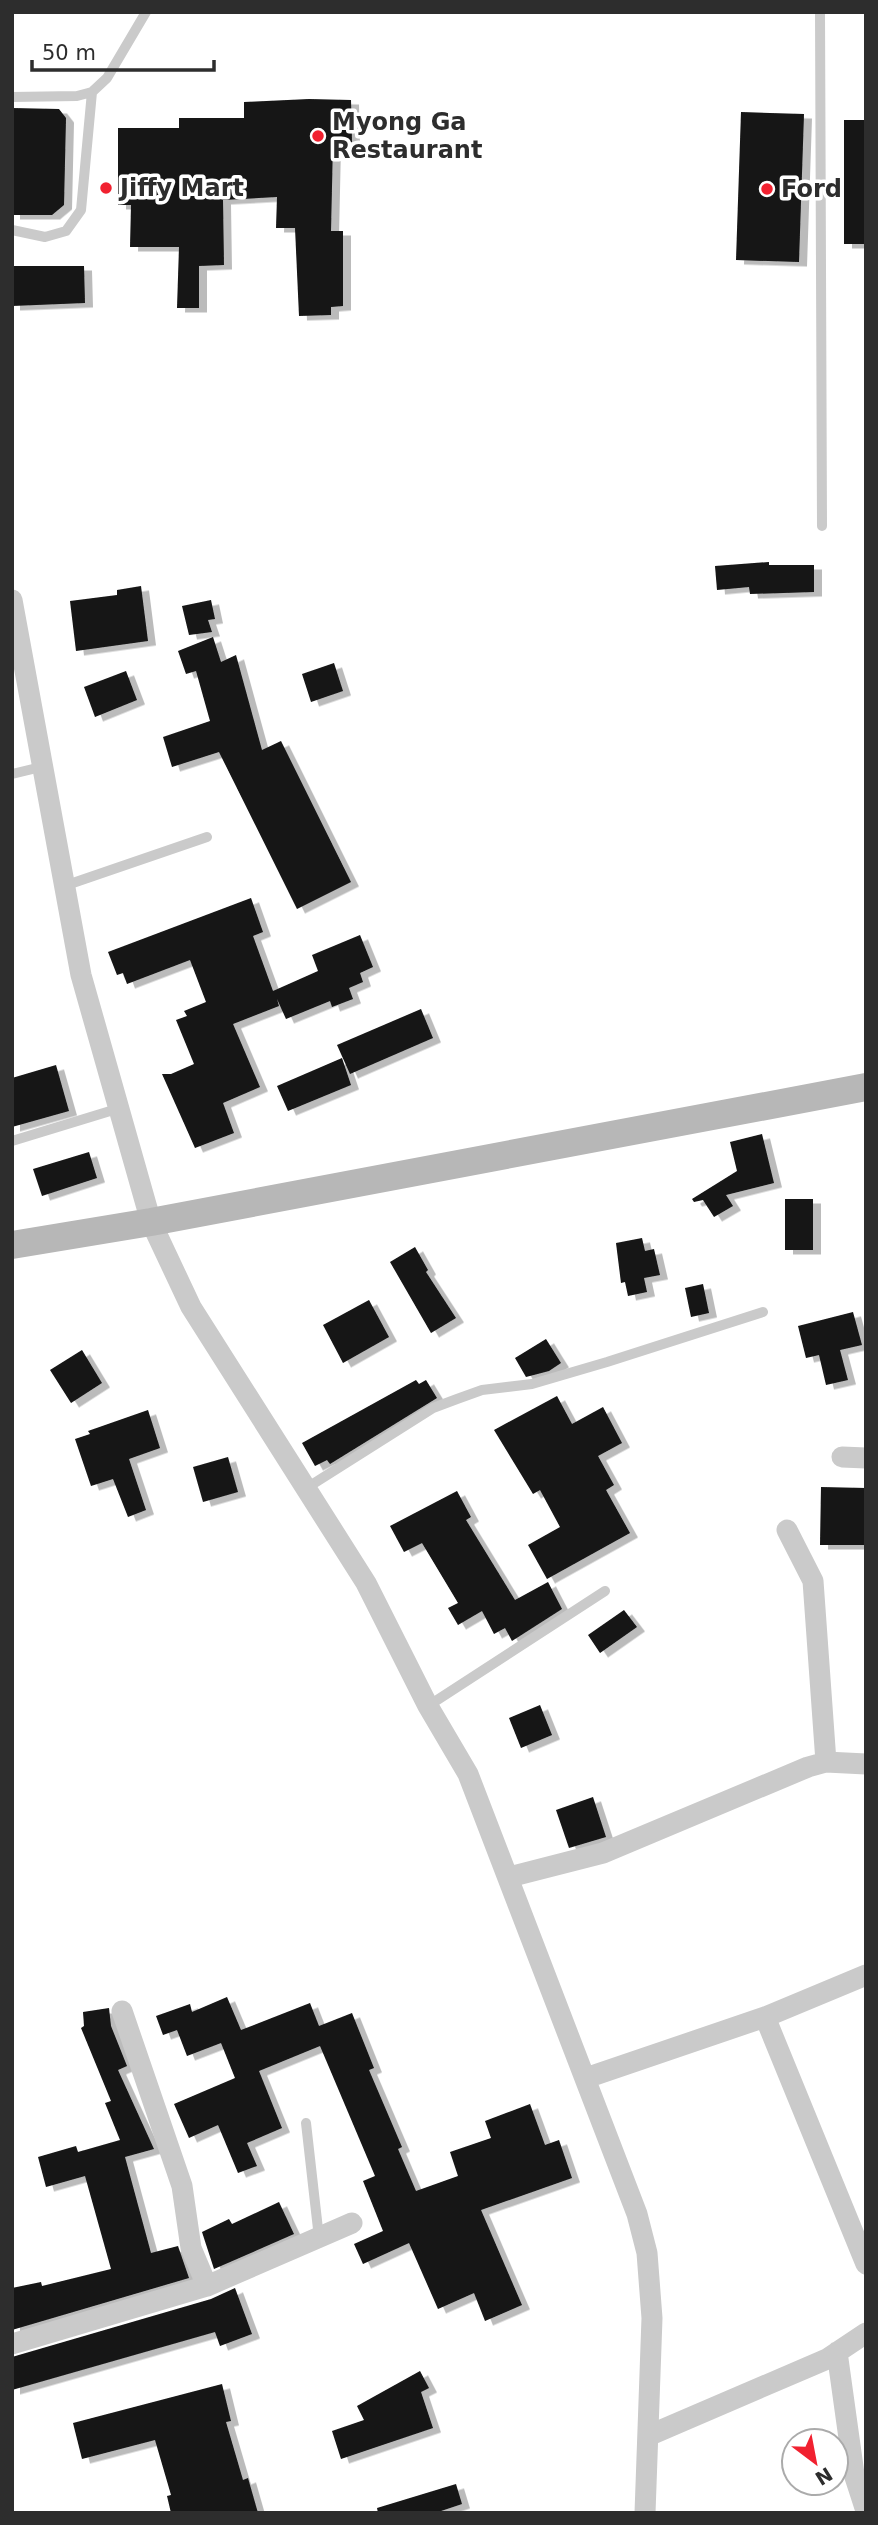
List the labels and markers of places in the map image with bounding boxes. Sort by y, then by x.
place label: Myong Ga Restaurant [332,108,482,164]
marker: Myong Ga Restaurant [310,128,326,144]
place label: Jiffy Mart [118,174,244,202]
place label: Ford [781,175,842,203]
marker: Jiffy Mart [98,180,114,196]
marker: Ford [759,181,775,197]

